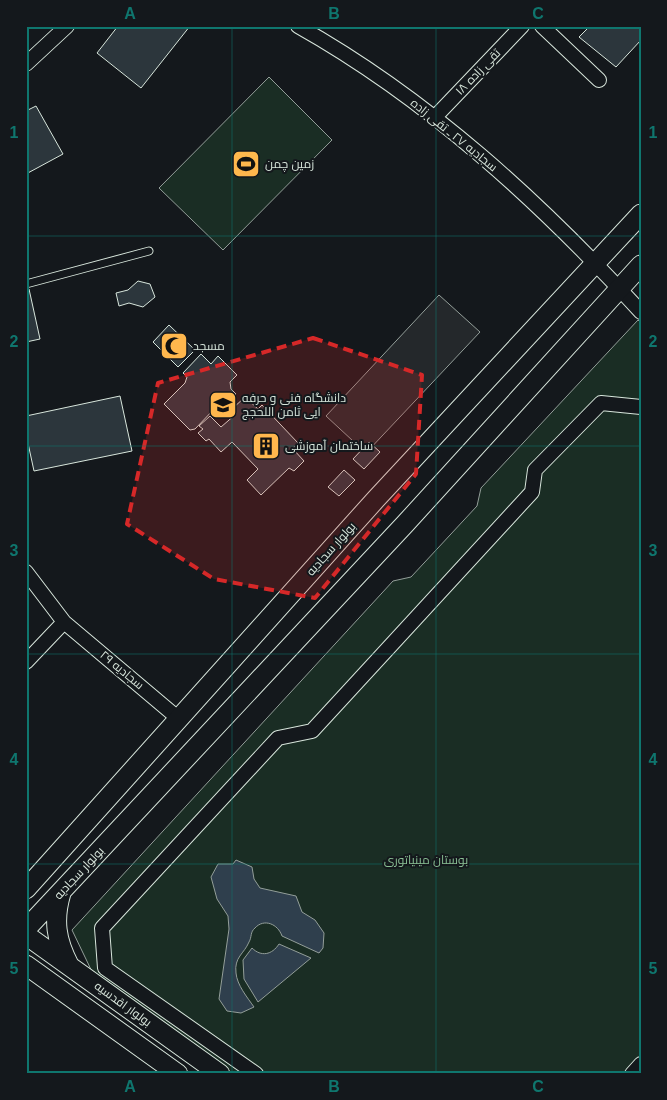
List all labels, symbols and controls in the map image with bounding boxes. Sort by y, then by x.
text: A [124,5,136,22]
text: B [328,5,340,22]
text: C [532,5,544,22]
street label: تقی زاده ۱۸ [453,46,504,98]
street label: سجادیه ۲۷ ـ تقی زاده [408,96,500,174]
text: 1 [10,124,19,141]
text: 1 [649,124,658,141]
sports icon: زمین چمن [231,149,261,179]
place label: زمین چمن [265,157,314,173]
mosque icon: مسجد [159,331,189,361]
text: 2 [10,333,19,350]
text: 2 [649,333,658,350]
place label: مسجد [193,339,225,353]
school or university icon: دانشگاه فنی و حرفه ایی ثامن اللحجج [208,390,238,420]
place label: دانشگاه فنی و حرفه ایی ثامن اللحجج [242,391,346,420]
building icon: ساختمان آموزشی [251,431,281,461]
place label: ساختمان آموزشی [285,439,373,453]
street label: بولوار سجادیه [303,520,359,578]
text: 3 [10,542,19,559]
text: 3 [649,542,658,559]
street label: سجادیه ۲۹ [97,648,147,692]
text: 4 [10,751,19,768]
text: 4 [649,751,658,768]
street label: بولوار سجادیه [51,844,107,902]
park label: بوستان مینیاتوری [384,853,468,867]
text: 5 [10,960,19,977]
text: 5 [649,960,658,977]
street label: بولوار اقدسیه [92,979,154,1029]
text: A [124,1078,136,1095]
text: B [328,1078,340,1095]
text: C [532,1078,544,1095]

